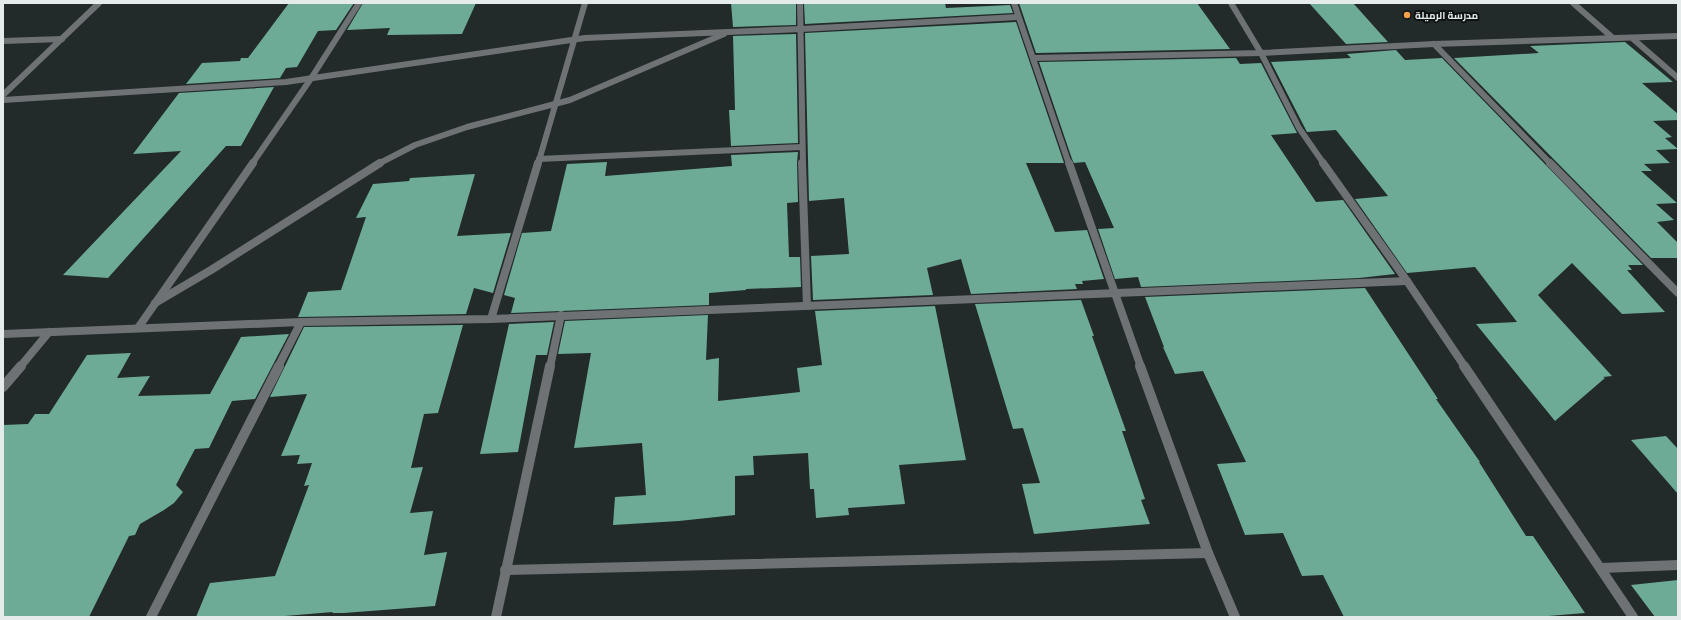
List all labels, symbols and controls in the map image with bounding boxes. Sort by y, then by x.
place label: مدرسة الرميلة [1415,8,1478,23]
marker: مدرسة الرميلة [1402,10,1412,20]

